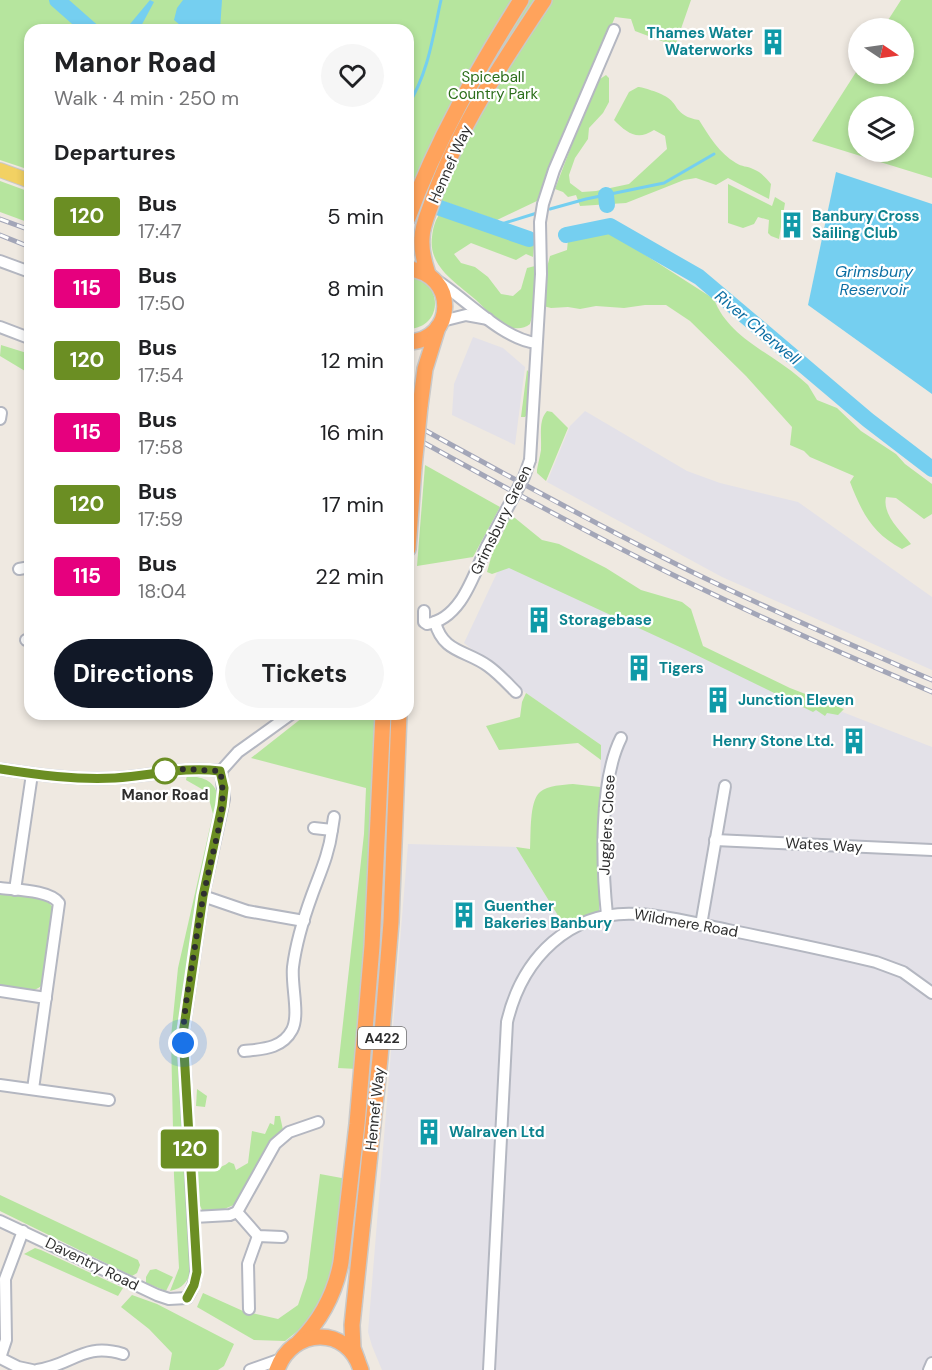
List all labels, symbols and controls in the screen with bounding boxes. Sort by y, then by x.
north arrow [848,18,914,84]
map controls [848,18,914,162]
place label: Thames Water Waterworks [647,23,753,60]
building icon: Thames Water Waterworks [758,27,788,57]
text: Manor Road [54,44,216,81]
button: heart [321,44,384,107]
park label: Spiceball Country Park [448,67,539,104]
text: Walk · 4 min · 250 m [54,85,239,111]
button: layers [848,96,914,162]
street label: Hennef Way [424,121,476,206]
text: Departures [54,138,176,167]
text: Bus [138,189,177,218]
text: 120 [70,202,104,230]
text: 5 min [327,202,384,231]
place label: Banbury Cross Sailing Club [812,206,920,243]
building icon: Banbury Cross Sailing Club [777,210,807,240]
text: 17:47 [138,218,182,244]
text: Bus [138,261,177,290]
water label: Grimsbury Reservoir [835,261,914,300]
text: 115 [73,274,101,302]
text: 8 min [327,274,384,303]
water label: River Cherwell [711,285,805,370]
text: 17:50 [138,290,185,316]
text: Bus [138,333,177,362]
text: 120 [70,346,104,374]
text: 12 min [321,346,384,375]
text: 17:54 [138,362,183,388]
text: Bus [138,405,177,434]
text: 115 [73,418,101,446]
text: 16 min [320,418,384,447]
text: 17:58 [138,434,183,460]
street label: Grimsbury Green [466,462,536,578]
text: Bus [138,477,177,506]
text: 120 [70,490,104,518]
text: 17 min [322,490,384,519]
text: 17:59 [138,506,183,532]
text: Bus [138,549,177,578]
text: 115 [73,562,101,590]
text: 22 min [315,562,384,591]
text: 18:04 [138,578,186,604]
building icon: Storagebase [524,605,554,635]
place label: Storagebase [559,610,652,630]
button: Directions [54,639,213,708]
button: Tickets [225,639,384,708]
building icon: Tigers [624,653,654,683]
place label: Tigers [659,658,704,678]
building icon: Junction Eleven [703,685,733,715]
place label: Junction Eleven [738,690,854,710]
building icon: Henry Stone Ltd. [839,726,869,756]
place label: Henry Stone Ltd. [712,731,834,751]
marker: Manor Road [152,758,178,784]
street label: Jugglers Close [594,774,620,876]
place label: Manor Road [122,785,208,805]
street label: Wates Way [785,833,864,857]
place label: Guenther Bakeries Banbury [484,896,612,933]
building icon: Guenther Bakeries Banbury [449,900,479,930]
street label: Wildmere Road [632,904,740,942]
road number: A422 [358,1027,406,1049]
your location [168,1028,198,1058]
street label: Hennef Way [361,1066,389,1152]
building icon: Walraven Ltd [414,1117,444,1147]
place label: Walraven Ltd [449,1122,545,1142]
line badge: 120 [156,1130,225,1168]
text: 120 [173,1135,207,1163]
street label: Daventry Road [42,1233,142,1295]

